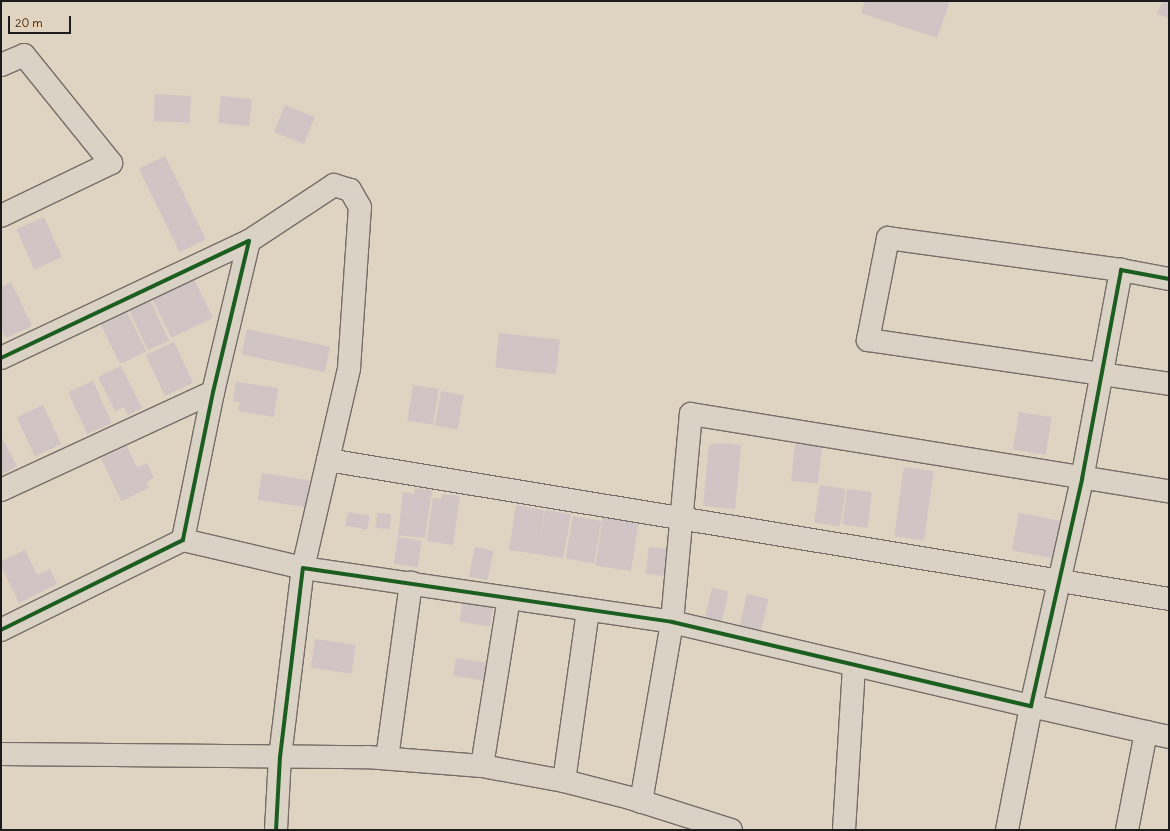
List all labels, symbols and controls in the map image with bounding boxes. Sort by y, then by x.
scale bar [10,8,73,34]
text: 20 m [15,15,43,30]

